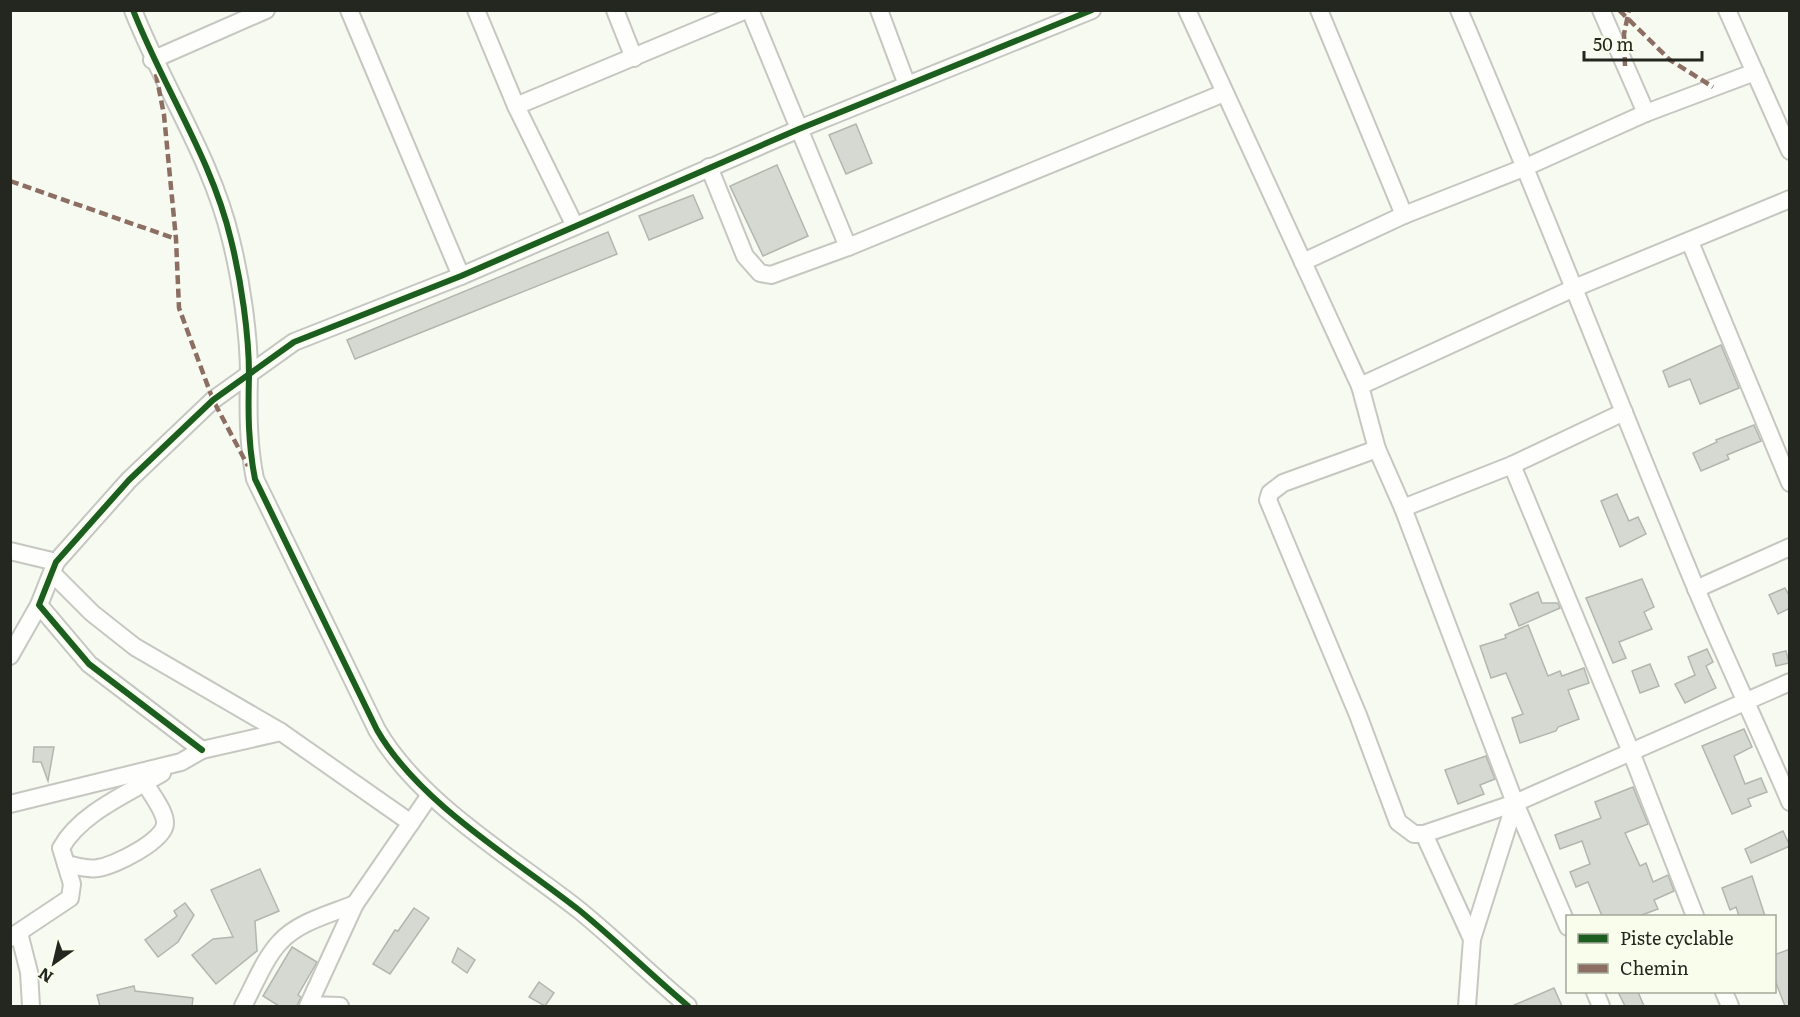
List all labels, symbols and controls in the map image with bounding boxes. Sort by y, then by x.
scale bar [1584,24,1702,62]
text: 50 m [1593,30,1634,57]
legend [1566,915,1776,993]
text: Piste cyclable [1620,924,1734,951]
north arrow [24,933,84,993]
text: Chemin [1620,954,1689,981]
text: N [33,963,57,990]

